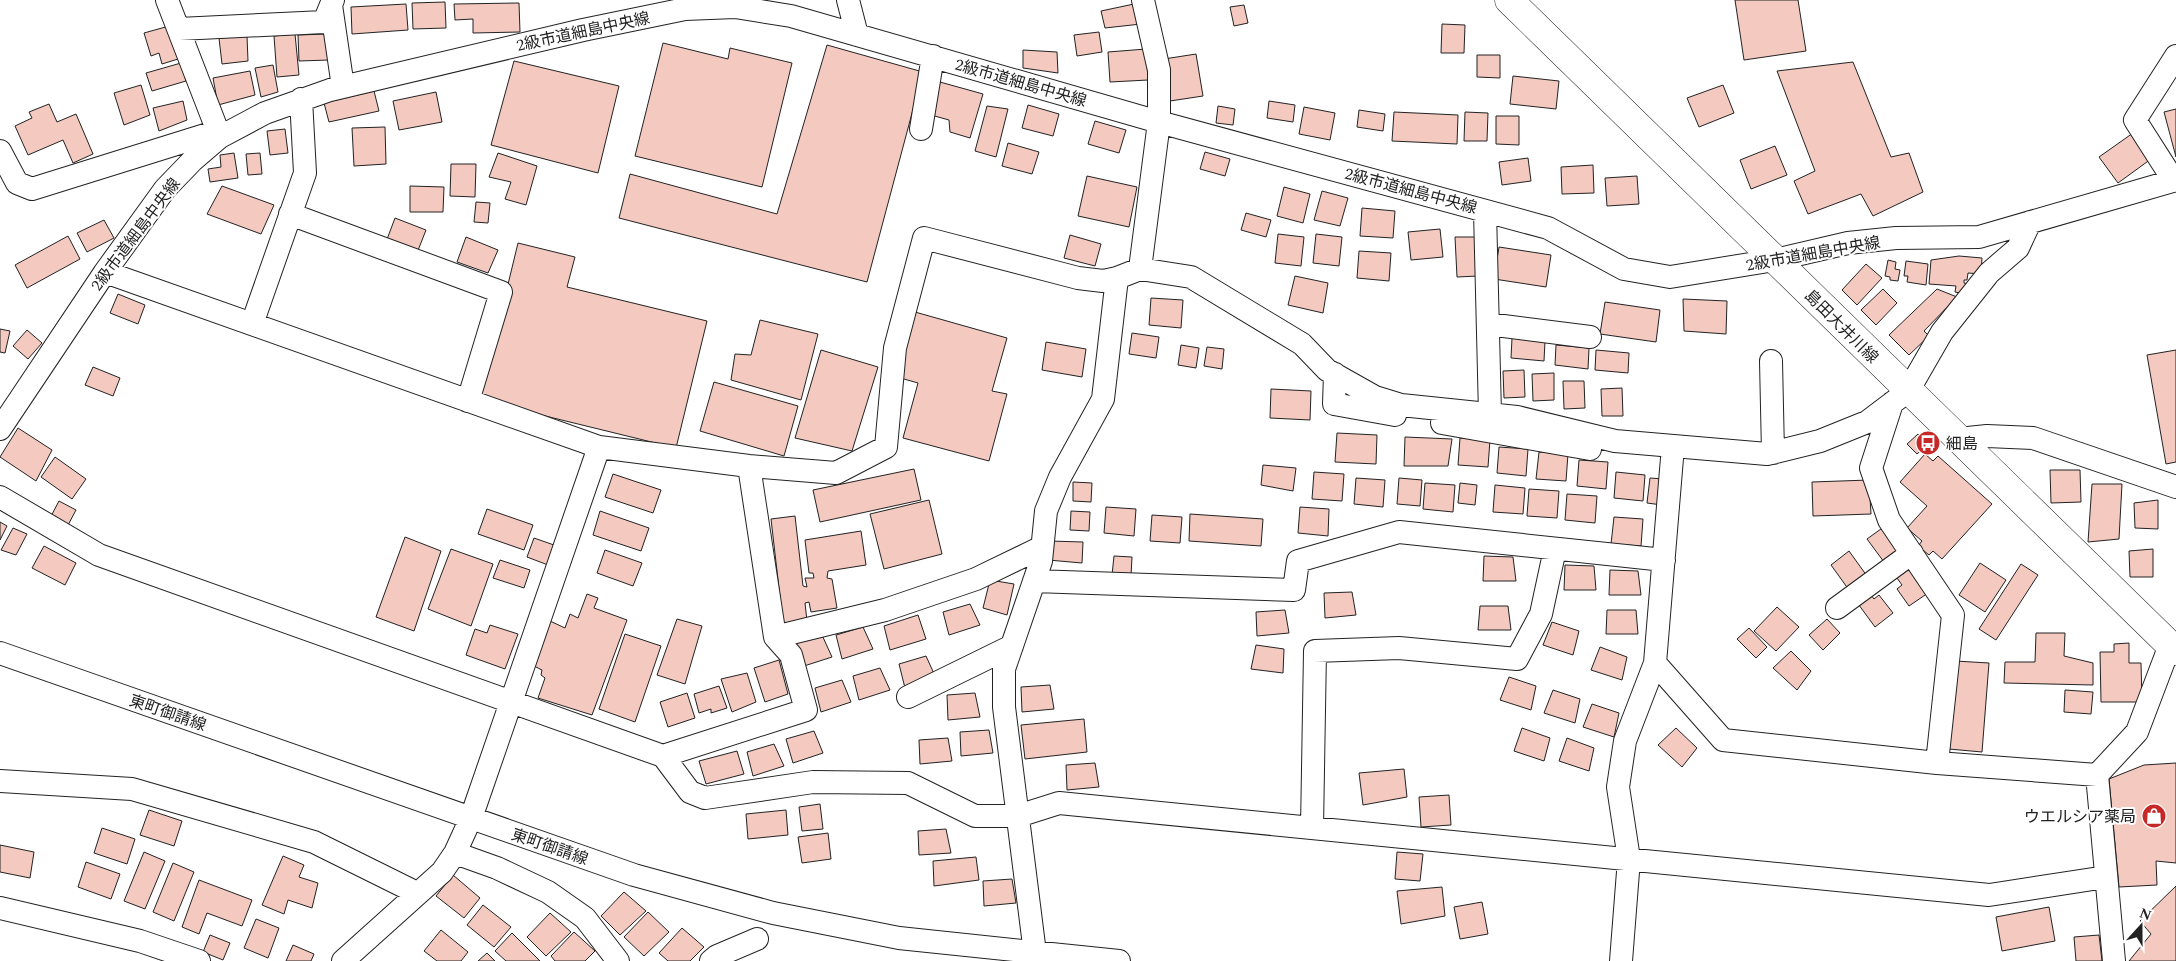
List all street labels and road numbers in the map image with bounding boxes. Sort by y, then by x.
street label: 2級市道細島中央線 [514,6,652,58]
street label: 2級市道細島中央線 [952,53,1089,113]
street label: 2級市道細島中央線 [1342,162,1480,220]
street label: 2級市道細島中央線 [85,173,186,296]
street label: 2級市道細島中央線 [1744,230,1882,278]
street label: 島田大井川線 [1799,284,1884,369]
street label: 東町御請線 [126,689,209,737]
street label: 東町御請線 [508,823,591,871]

